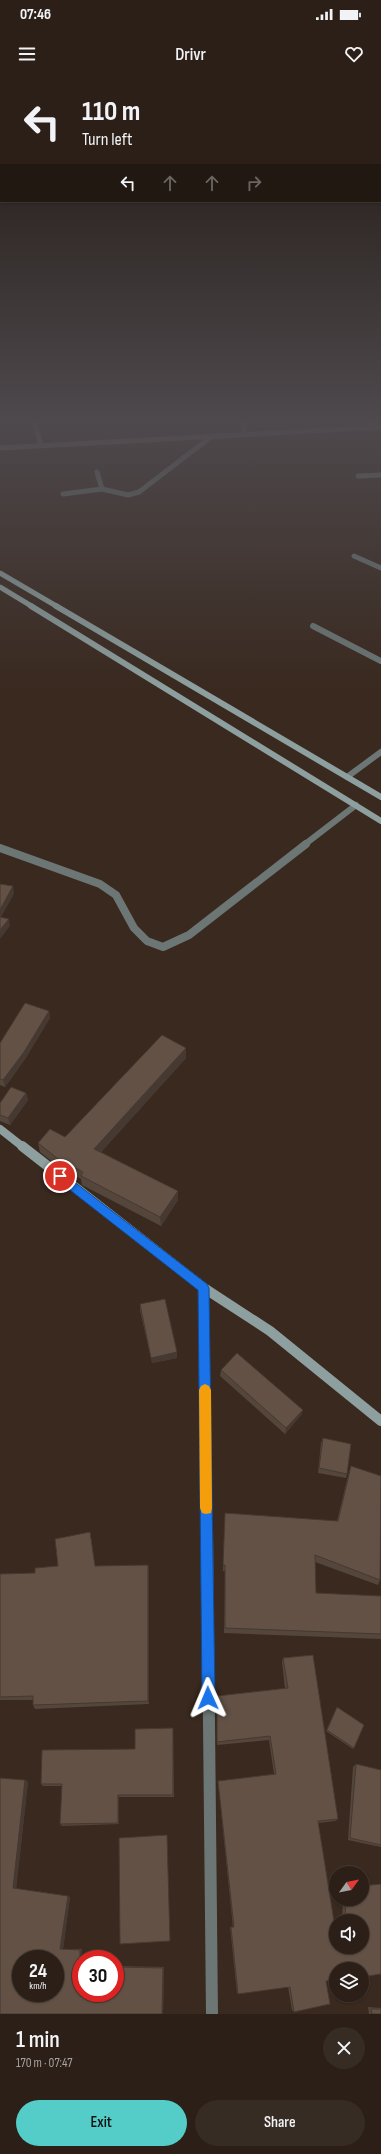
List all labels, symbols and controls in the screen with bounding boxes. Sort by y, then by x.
text: 07:46 [20,5,51,24]
icon: menu [16,43,38,65]
icon: heart [343,43,365,65]
text: Drivr [175,44,206,65]
text: 110 m [82,95,140,128]
icon: left [16,96,68,148]
text: Turn left [82,129,133,150]
icon: left [117,172,139,194]
icon: ahead [159,172,181,194]
icon: ahead [201,172,223,194]
icon: right [243,172,265,194]
pin [43,1159,77,1193]
icon: arrive [49,1165,71,1187]
position arrow [187,1677,229,1719]
north arrow [329,1866,369,1906]
map controls [329,1866,369,2002]
button: sound [329,1914,369,1954]
speed limit sign: 30 [72,1950,124,2002]
text: 24 [29,1959,47,1983]
button: layers [329,1962,369,2002]
text: km/h [29,1980,47,1992]
text: 1 min [16,2025,60,2054]
button: close [323,2027,365,2069]
text: 170 m · 07:47 [16,2055,73,2071]
button: Exit [16,2100,187,2146]
button: Share [195,2100,365,2146]

